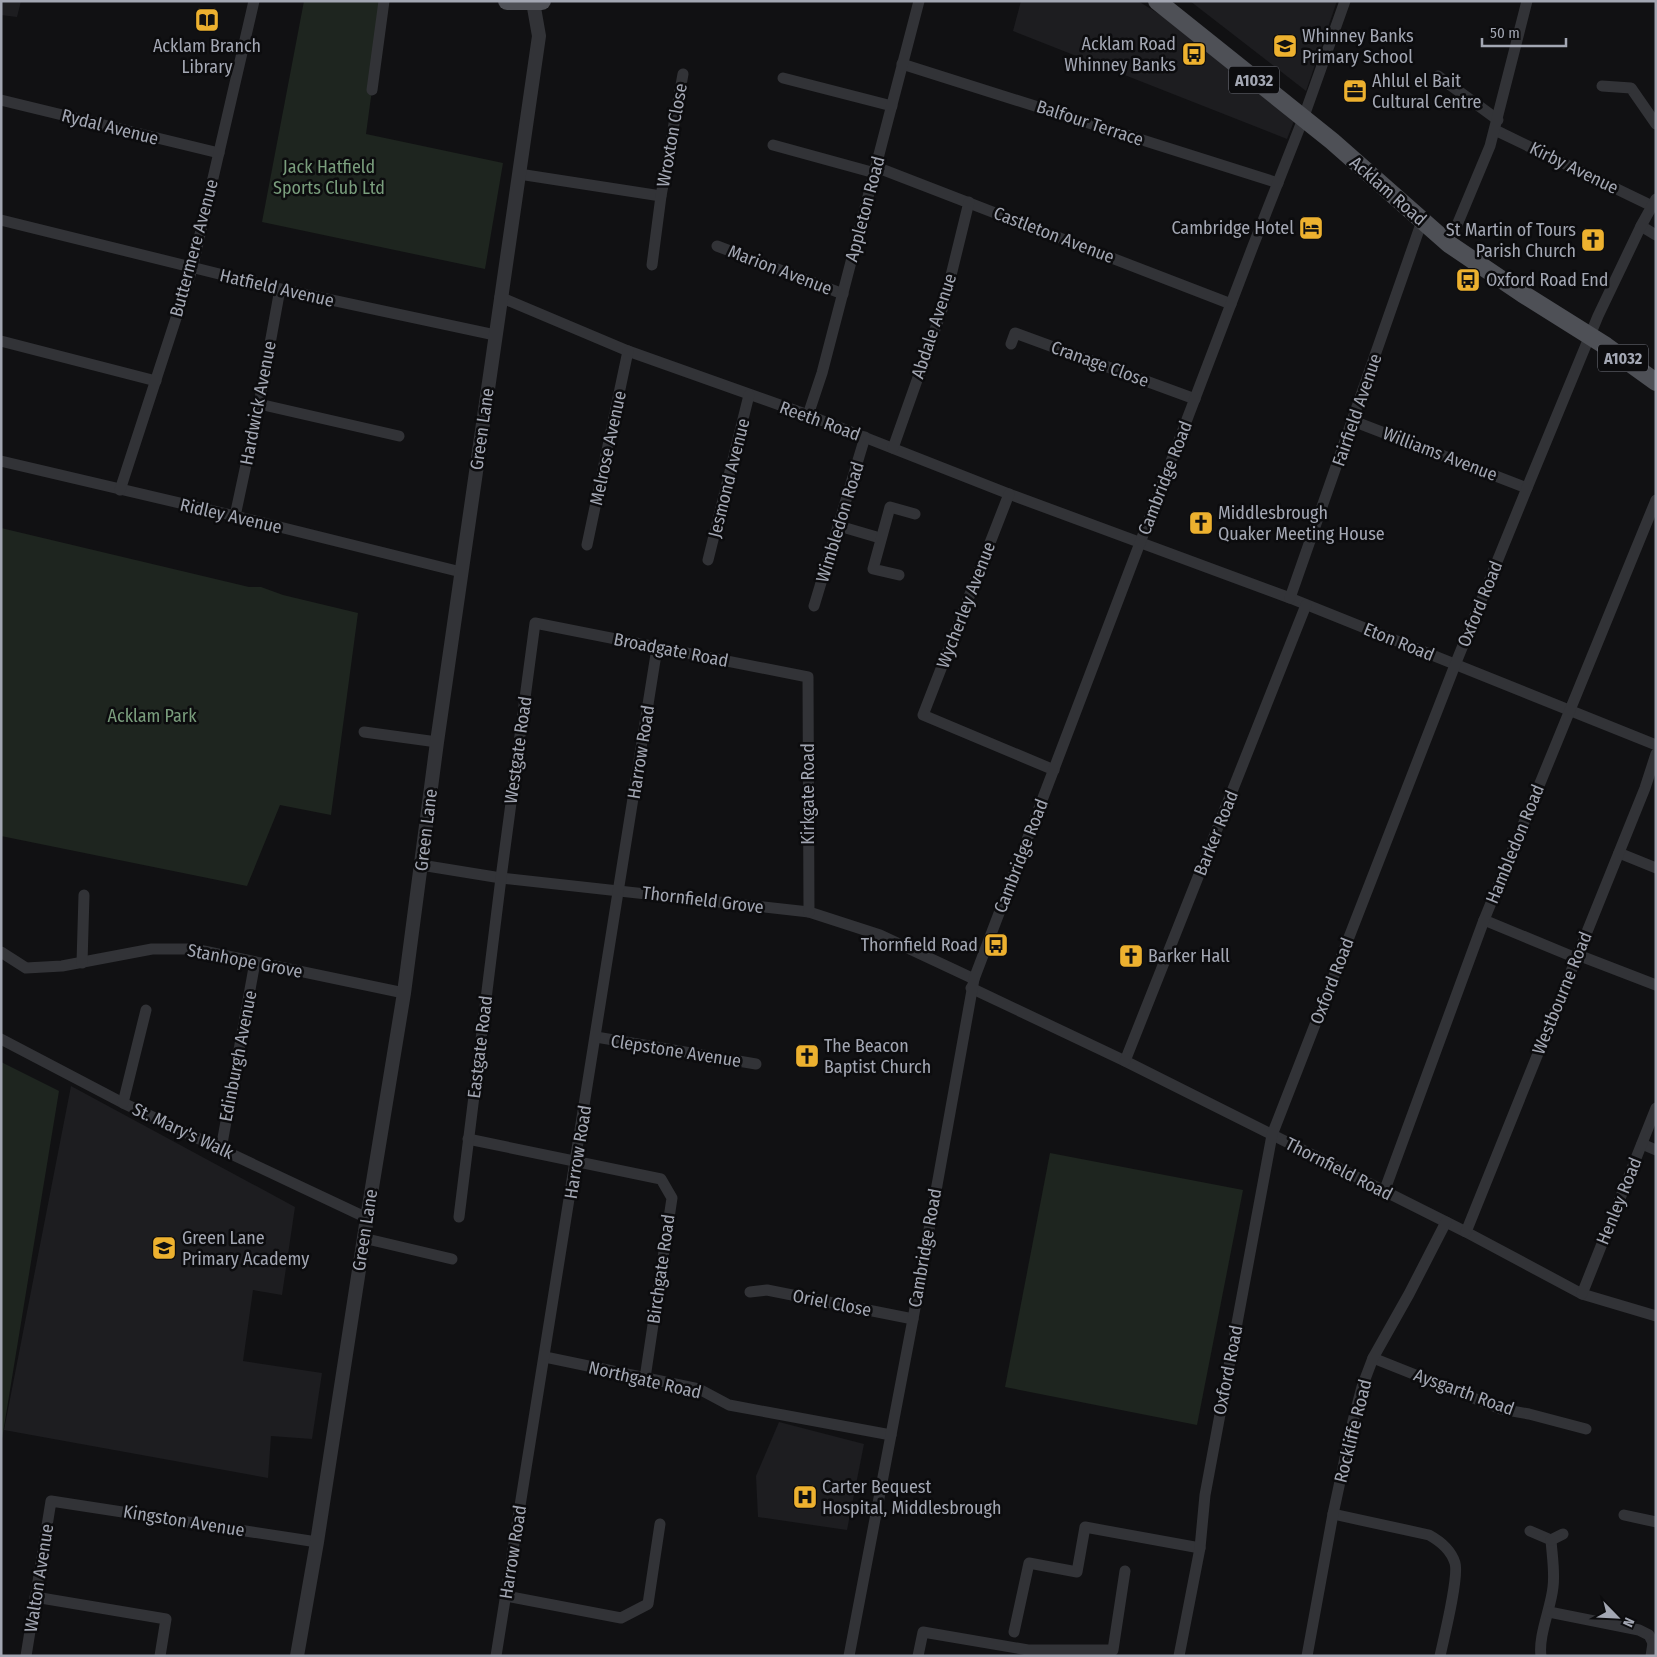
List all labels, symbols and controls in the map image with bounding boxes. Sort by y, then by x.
library icon: Acklam Branch Library [194,7,220,33]
scale bar [1482,15,1566,47]
text: 50 m [1490,24,1520,42]
place label: Whinney Banks Primary School [1302,25,1414,68]
place label: Acklam Road Whinney Banks [1064,33,1176,76]
school or university icon: Whinney Banks Primary School [1272,33,1298,59]
place label: Acklam Branch Library [153,35,261,78]
bus stop icon: Acklam Road Whinney Banks [1181,41,1207,67]
road number: A1032 [1229,66,1279,94]
place label: Ahlul el Bait Cultural Centre [1372,70,1481,113]
office icon: Ahlul el Bait Cultural Centre [1342,78,1368,104]
street label: Wroxton Close [652,81,692,189]
street label: Balfour Terrace [1034,95,1146,151]
street label: Rydal Avenue [59,104,161,150]
street label: Kirby Avenue [1526,137,1622,199]
street label: Acklam Road [1345,152,1431,230]
street label: Appleton Road [840,154,890,264]
park label: Jack Hatfield Sports Club Ltd [273,156,385,199]
street label: Buttermere Avenue [165,177,223,319]
street label: Castleton Avenue [991,202,1118,268]
hotel icon: Cambridge Hotel [1298,215,1324,241]
place label: Cambridge Hotel [1171,217,1294,239]
place label: St Martin of Tours Parish Church [1446,219,1576,262]
church icon: St Martin of Tours Parish Church [1580,227,1606,253]
street label: Marion Avenue [725,240,835,300]
street label: Hatfield Avenue [218,264,336,312]
bus stop icon: Oxford Road End [1455,267,1481,293]
place label: Oxford Road End [1486,269,1608,291]
street label: Abdale Avenue [907,271,961,381]
street label: Cranage Close [1048,336,1152,392]
street label: Hardwick Avenue [235,339,281,467]
road number: A1032 [1598,344,1648,372]
street label: Fairfield Avenue [1327,351,1387,469]
street label: Green Lane [465,386,499,471]
street label: Melrose Avenue [585,389,631,507]
street label: Reeth Road [777,396,863,446]
street label: Jesmond Avenue [704,416,754,540]
street label: Cambridge Road [1133,418,1197,538]
street label: Williams Avenue [1380,422,1500,486]
street label: Wimbledon Road [811,459,869,585]
street label: Ridley Avenue [178,494,284,538]
place label: Middlesbrough Quaker Meeting House [1218,502,1385,545]
church icon: Middlesbrough Quaker Meeting House [1188,510,1214,536]
street label: Wycherley Avenue [932,539,1000,671]
street label: Oxford Road [1453,558,1507,650]
street label: Eton Road [1360,618,1438,666]
street label: Broadgate Road [612,628,730,672]
street label: Westgate Road [500,695,536,805]
street label: Harrow Road [623,704,659,800]
park label: Acklam Park [107,705,197,727]
street label: Kirkgate Road [797,743,819,845]
street label: Hambledon Road [1481,781,1549,907]
street label: Barker Road [1189,787,1243,879]
street label: Green Lane [410,788,442,872]
street label: Cambridge Road [989,796,1053,916]
street label: Thornfield Grove [641,882,765,918]
street label: Westbourne Road [1527,928,1597,1058]
bus stop icon: Thornfield Road [983,932,1009,958]
place label: Thornfield Road [861,934,978,956]
street label: Oxford Road [1305,935,1359,1027]
street label: Stanhope Grove [185,939,305,983]
church icon: Barker Hall [1118,943,1144,969]
place label: Barker Hall [1148,945,1230,967]
street label: Edinburgh Avenue [215,989,262,1123]
street label: Eastgate Road [463,994,497,1100]
street label: Clepstone Avenue [609,1030,743,1072]
place label: The Beacon Baptist Church [824,1035,931,1078]
church icon: The Beacon Baptist Church [794,1043,820,1069]
street label: St. Mary's Walk [129,1098,238,1164]
street label: Harrow Road [560,1104,596,1200]
street label: Thornfield Road [1282,1133,1396,1205]
street label: Henley Road [1592,1154,1646,1248]
street label: Green Lane [348,1187,382,1273]
street label: Cambridge Road [904,1187,946,1309]
street label: Birchgate Road [642,1213,680,1325]
place label: Green Lane Primary Academy [182,1227,309,1270]
school or university icon: Green Lane Primary Academy [151,1235,177,1261]
street label: Oriel Close [791,1285,873,1321]
street label: Oxford Road [1209,1323,1247,1417]
street label: Northgate Road [586,1356,704,1404]
street label: Aysgarth Road [1411,1364,1517,1420]
street label: Rockliffe Road [1330,1377,1376,1485]
place label: Carter Bequest Hospital, Middlesbrough [822,1476,1001,1519]
hospital icon: Carter Bequest Hospital, Middlesbrough [792,1484,818,1510]
street label: Kingston Avenue [122,1501,246,1541]
street label: Harrow Road [495,1504,531,1600]
street label: Walton Avenue [20,1522,58,1634]
north arrow [1592,1592,1642,1642]
text: N [1619,1615,1638,1629]

